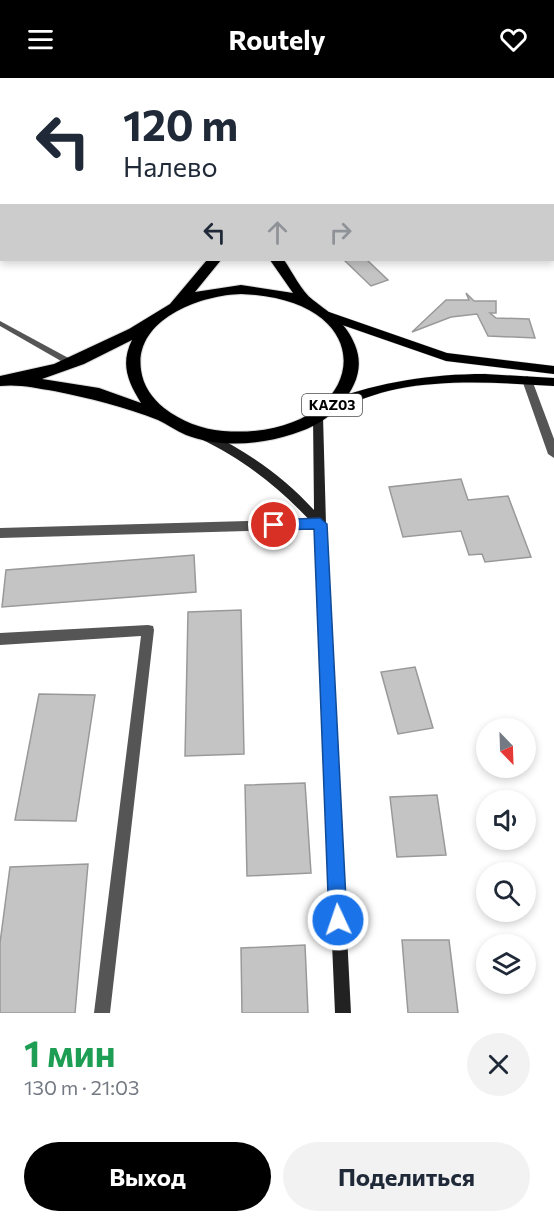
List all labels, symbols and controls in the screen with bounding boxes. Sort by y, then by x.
icon: menu [24,23,57,56]
text: Routely [229,23,325,56]
icon: heart [497,23,530,56]
text: 120 m [123,98,238,150]
icon: left [24,102,102,180]
text: Налево [123,150,218,183]
icon: left [198,216,231,249]
icon: ahead [261,216,294,249]
icon: right [324,216,357,249]
road number: KАZ03 [302,394,362,416]
pin [248,499,299,550]
icon: arrive [257,508,290,541]
north arrow [476,718,536,778]
map controls [476,718,536,994]
button: sound [476,790,536,850]
button: search [476,862,536,922]
position arrow [306,888,370,952]
button: layers [476,934,536,994]
text: 1 мин [24,1030,116,1074]
button: close [467,1033,530,1096]
text: 130 m · 21:03 [24,1075,139,1099]
button: Выход [24,1142,271,1211]
button: Поделиться [283,1142,530,1211]

